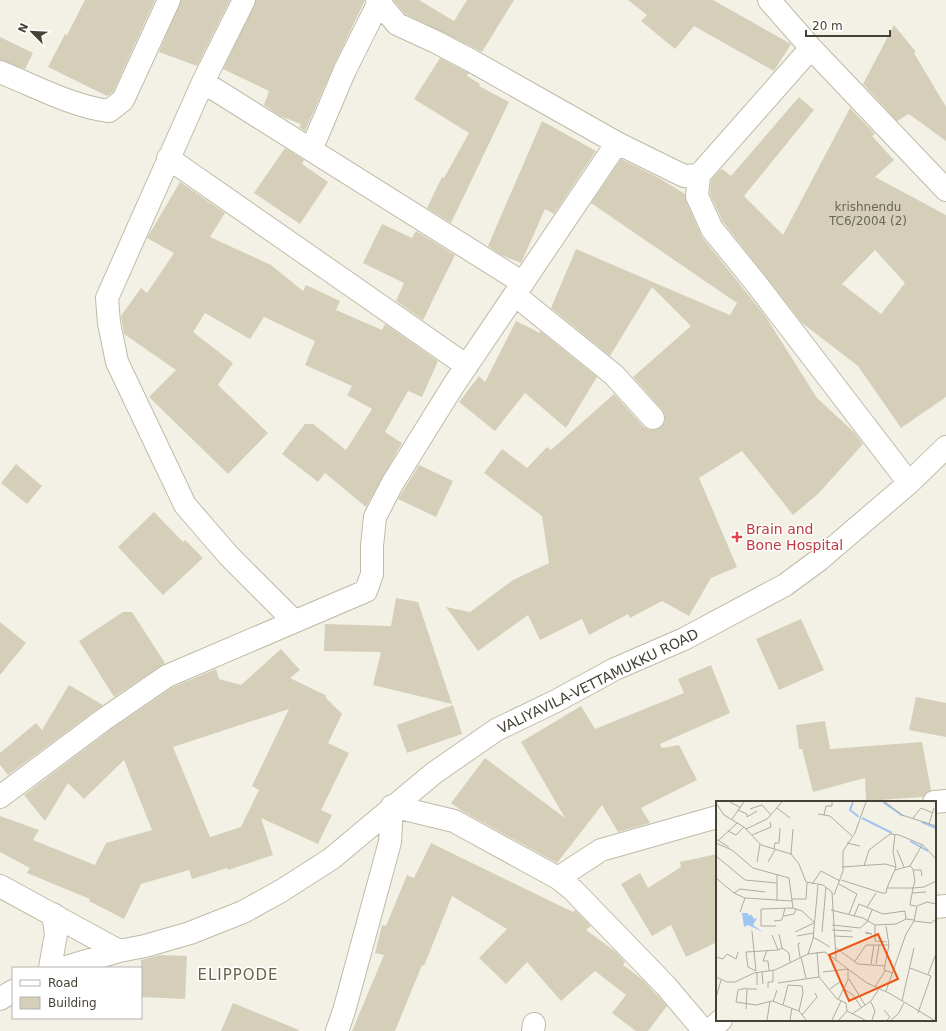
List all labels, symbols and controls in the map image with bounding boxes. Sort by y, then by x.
north arrow [12,12,52,52]
scale bar [806,12,890,38]
text: 20 m [812,19,843,33]
text: N [16,21,31,35]
house number: krishnendu TC6/2004 (2) [828,200,907,228]
place label: Brain and Bone Hospital [746,521,843,553]
marker: Brain and Bone Hospital [731,531,743,543]
street label: VALIYAVILA-VETTAMUKKU ROAD [495,625,701,737]
inset map [716,801,936,1021]
district label: ELIPPODE [197,966,279,984]
legend [12,967,142,1019]
text: Road [48,976,78,990]
text: Building [48,996,97,1010]

